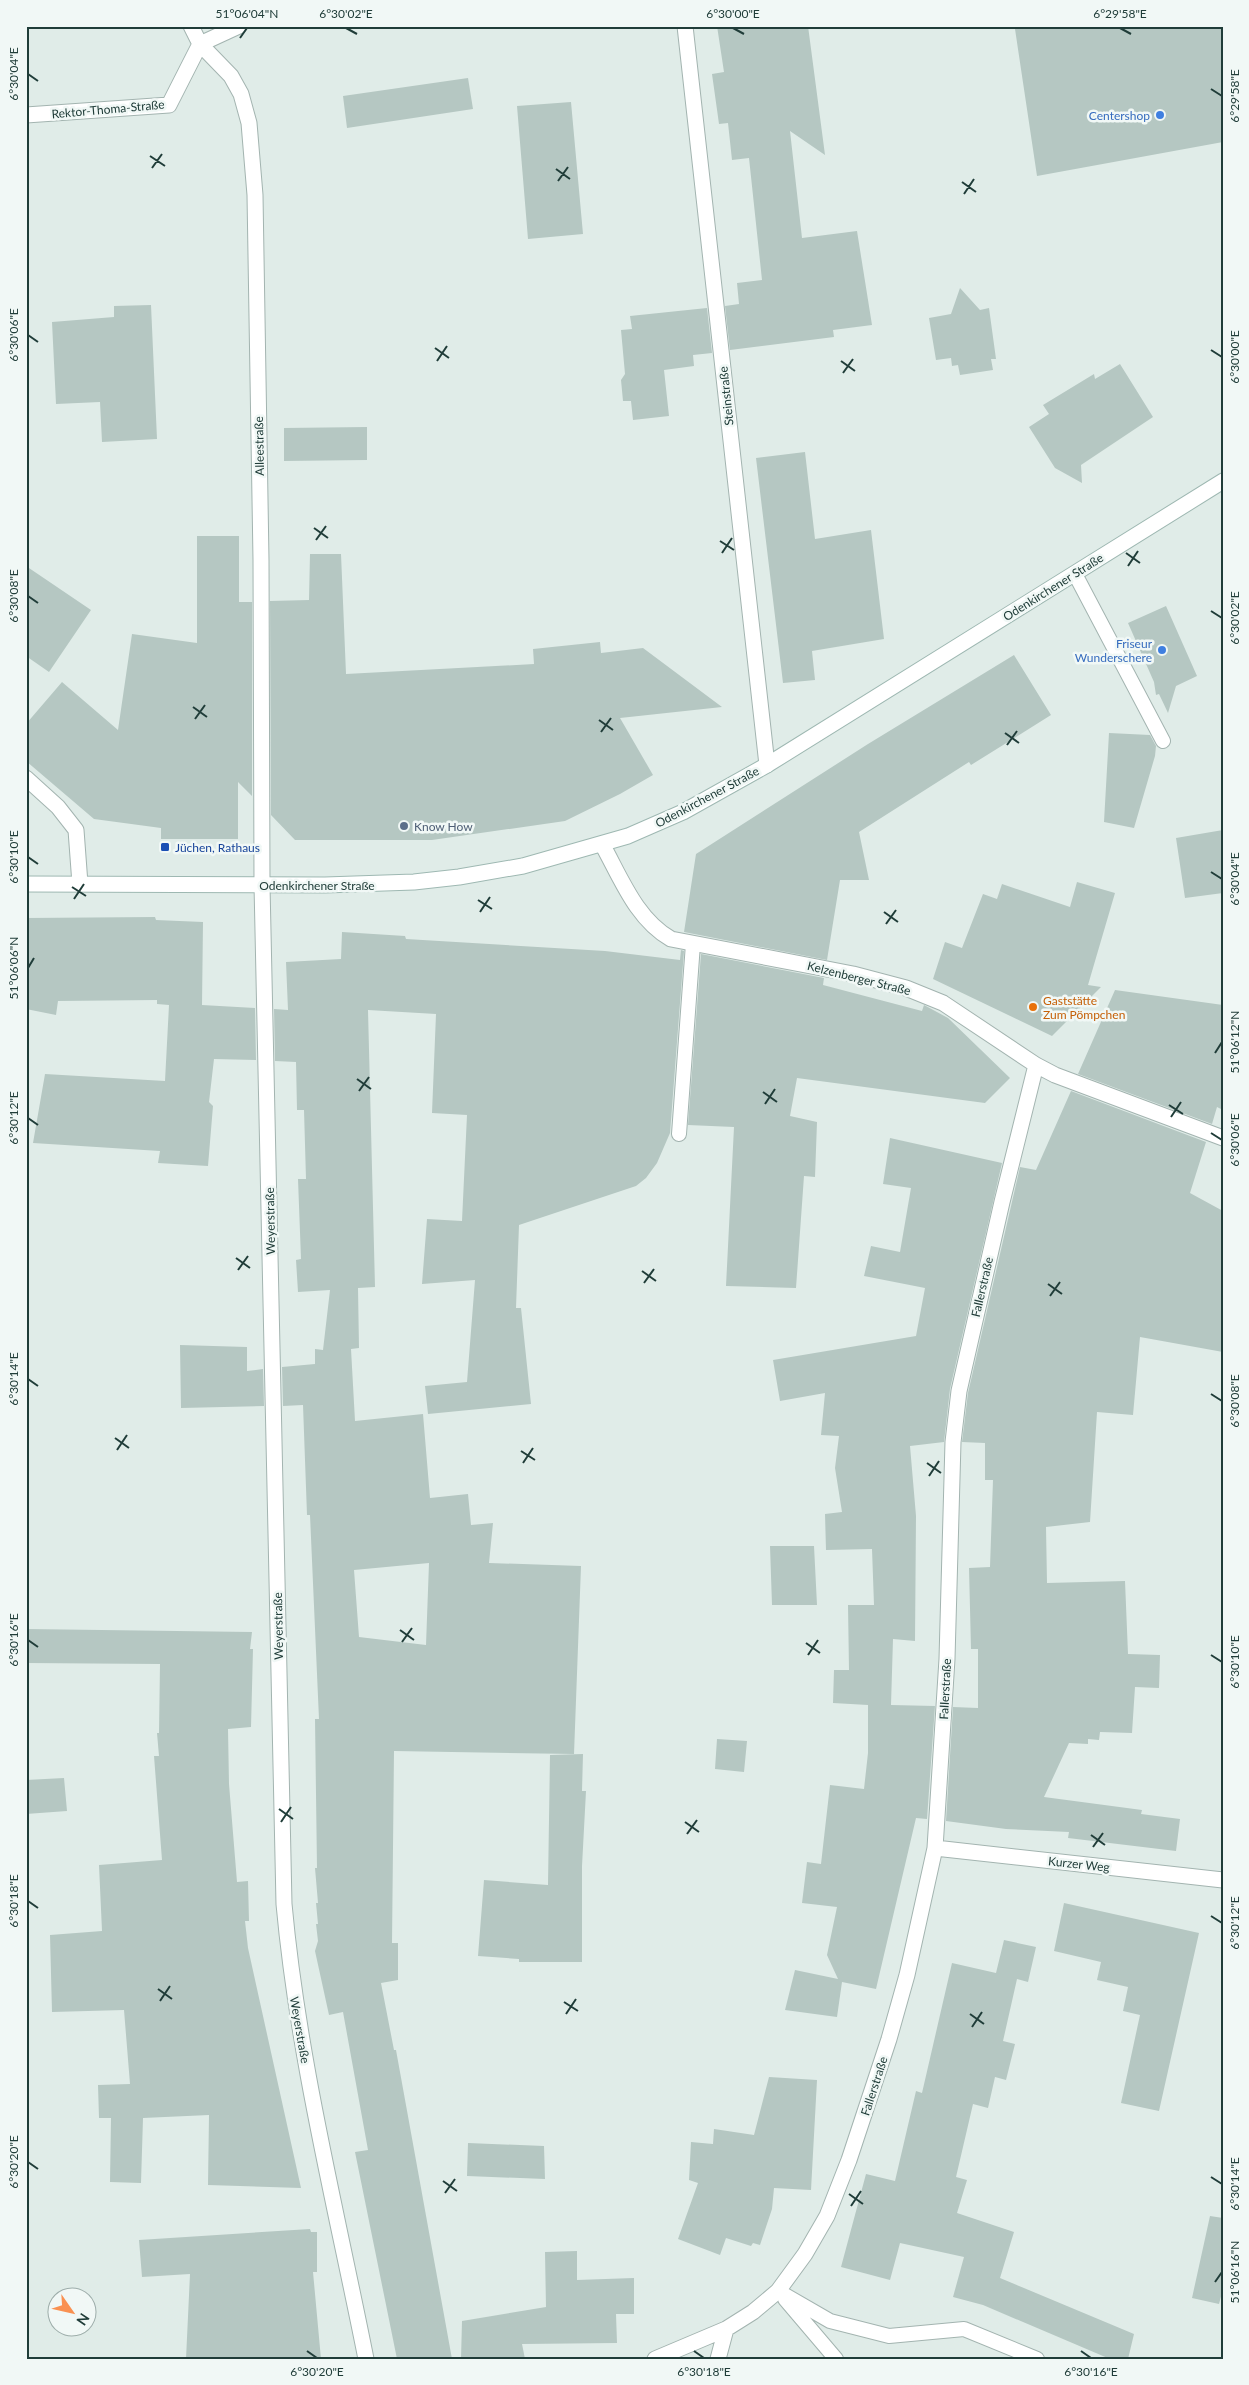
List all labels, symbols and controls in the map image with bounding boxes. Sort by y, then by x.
text: 51°06'04"N [216,6,278,21]
text: 6°30'02"E [319,6,373,21]
text: 6°30'00"E [706,6,760,21]
text: 6°29'58"E [1093,6,1147,21]
text: 6°30'04"E [6,47,21,101]
text: 6°29'58"E [1227,69,1242,123]
street label: Rektor-Thoma-Straße [51,97,165,121]
place label: Centershop [1089,108,1150,123]
marker: Centershop [1154,109,1166,121]
text: 6°30'06"E [6,308,21,362]
text: 6°30'00"E [1227,330,1242,384]
street label: Steinstraße [715,366,737,426]
street label: Alleestraße [251,416,267,476]
street label: Odenkirchener Straße [1000,550,1106,624]
text: 6°30'08"E [6,569,21,623]
text: 6°30'02"E [1227,591,1242,645]
place label: Friseur Wunderschere [1075,636,1153,665]
marker: Friseur Wunderschere [1156,644,1168,656]
street label: Odenkirchener Straße [653,763,761,831]
place label: Know How [414,819,473,834]
marker: Know How [398,820,410,832]
text: 6°30'10"E [6,830,21,884]
place label: Jüchen, Rathaus [175,840,260,855]
marker: Jüchen, Rathaus [159,841,171,853]
text: 6°30'04"E [1227,852,1242,906]
street label: Odenkirchener Straße [259,878,375,893]
text: 51°06'06"N [6,937,21,999]
street label: Kelzenberger Straße [806,958,912,998]
place label: Gaststätte Zum Pömpchen [1043,993,1125,1022]
marker: Gaststätte Zum Pömpchen [1027,1001,1039,1013]
text: 51°06'12"N [1227,1011,1242,1073]
text: 6°30'12"E [6,1091,21,1145]
text: 6°30'06"E [1227,1113,1242,1167]
street label: Weyerstraße [262,1187,278,1255]
street label: Fallerstraße [968,1255,996,1319]
text: 6°30'14"E [6,1352,21,1406]
text: 6°30'08"E [1227,1374,1242,1428]
street label: Weyerstraße [270,1592,286,1660]
text: 6°30'16"E [6,1613,21,1667]
text: 6°30'10"E [1227,1635,1242,1689]
street label: Fallerstraße [936,1658,954,1720]
street label: Kurzer Weg [1048,1853,1110,1875]
text: 6°30'18"E [6,1874,21,1928]
text: 6°30'12"E [1227,1896,1242,1950]
street label: Weyerstraße [287,1995,313,2065]
street label: Fallerstraße [857,2055,891,2117]
text: 6°30'20"E [6,2135,21,2189]
text: 6°30'14"E [1227,2157,1242,2211]
text: 51°06'16"N [1227,2241,1242,2303]
north arrow [48,2288,98,2338]
text: N [73,2310,93,2329]
text: 6°30'20"E [290,2364,344,2379]
text: 6°30'18"E [677,2364,731,2379]
text: 6°30'16"E [1064,2364,1118,2379]

